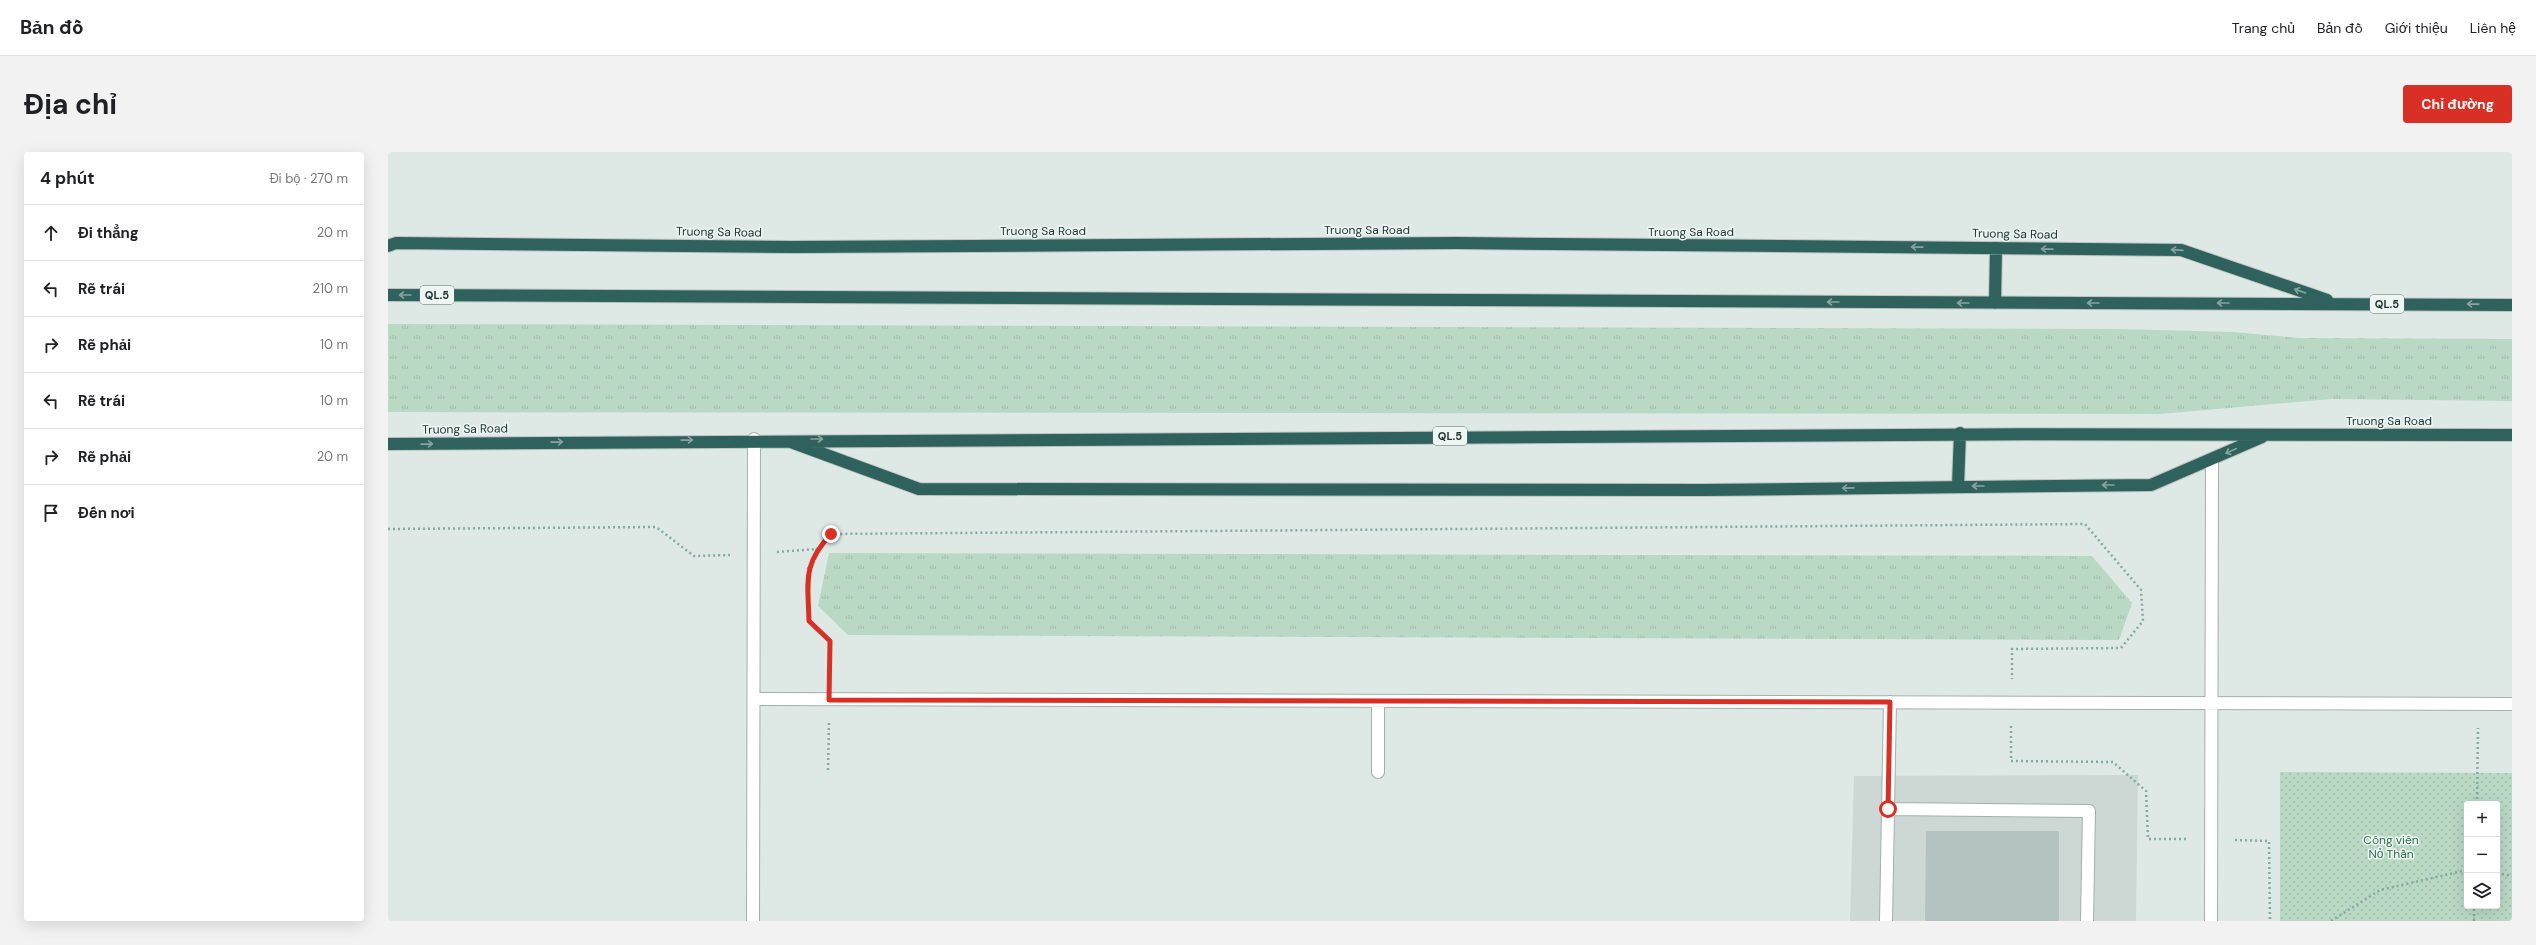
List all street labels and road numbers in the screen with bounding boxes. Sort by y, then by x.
street label: Truong Sa Road [1324,222,1410,238]
street label: Truong Sa Road [676,223,762,241]
street label: Truong Sa Road [1000,223,1086,239]
street label: Truong Sa Road [1648,224,1734,240]
street label: Truong Sa Road [1972,225,2058,243]
road number: QL.5 [420,286,454,304]
road number: QL.5 [2370,295,2404,313]
street label: Truong Sa Road [2346,413,2432,429]
street label: Truong Sa Road [422,420,508,438]
road number: QL.5 [1433,427,1467,445]

